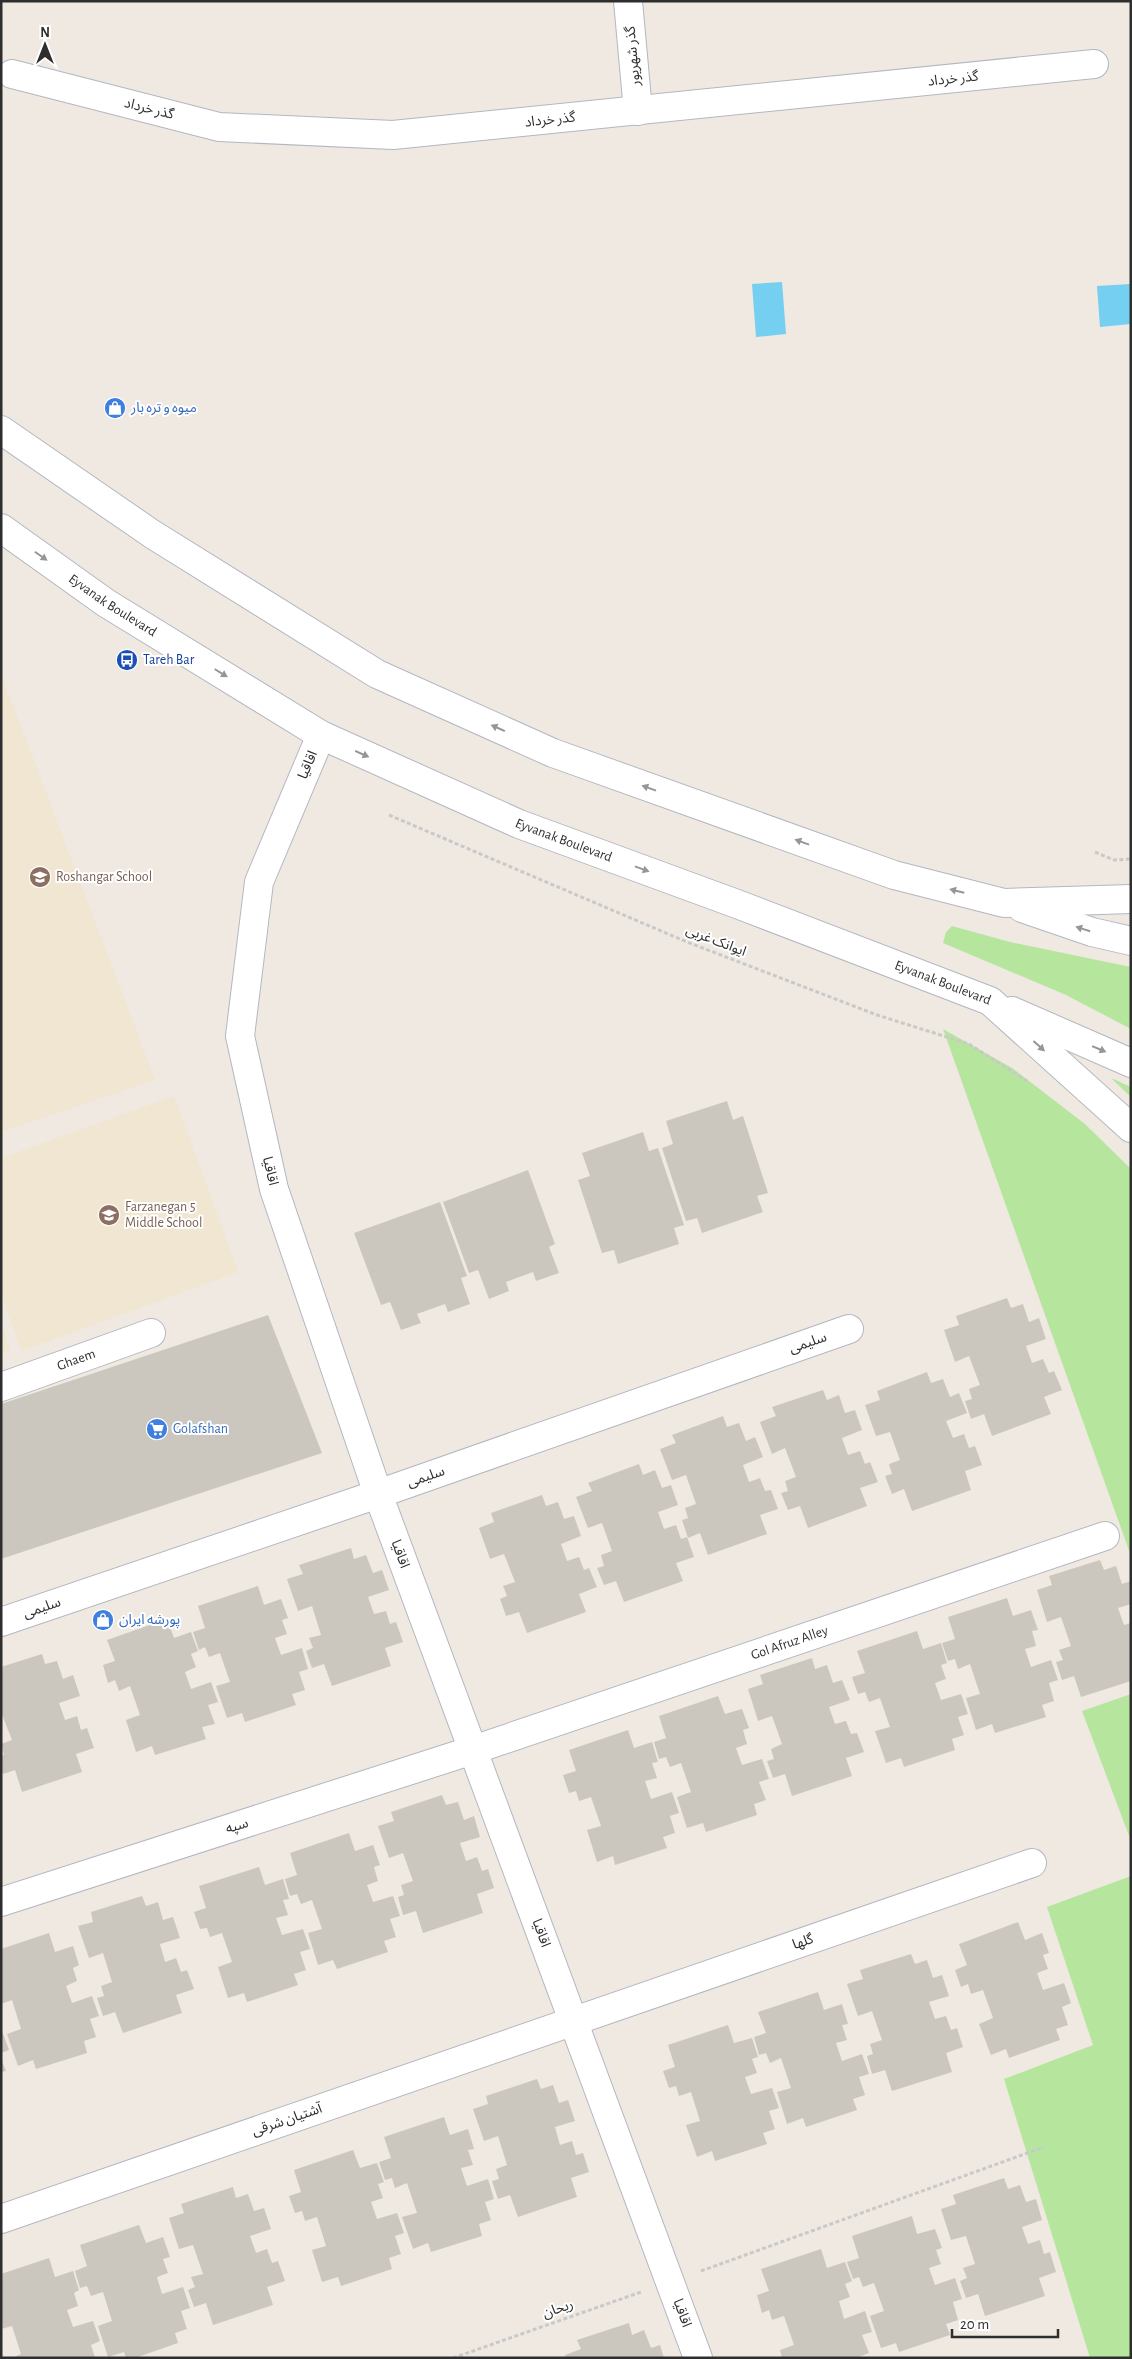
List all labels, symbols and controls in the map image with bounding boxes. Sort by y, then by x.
north arrow [20,20,70,70]
street label: گذر شهریور [622,25,644,87]
text: N [40,26,50,40]
street label: گذر خرداد [927,68,979,90]
street label: گذر خرداد [122,95,176,123]
street label: گذر خرداد [524,109,576,131]
shop icon: میوه و تره بار [103,396,127,420]
place label: میوه و تره بار [130,401,197,416]
one-way arrow [34,551,47,562]
street label: Eyvanak Boulevard [66,572,159,639]
bus stop icon: Tareh Bar [115,648,139,672]
place label: Tareh Bar [143,653,195,667]
one-way arrow [215,669,228,678]
one-way arrow [491,724,505,732]
street label: اقاقیا [296,749,320,781]
one-way arrow [355,750,369,758]
one-way arrow [641,784,656,792]
street label: Eyvanak Boulevard [513,816,614,865]
one-way arrow [794,838,809,846]
school or university icon: Roshangar School [28,865,52,889]
one-way arrow [635,865,650,873]
place label: Roshangar School [56,870,152,884]
one-way arrow [949,887,964,895]
street label: ایوانک غربی [684,923,748,960]
one-way arrow [1076,924,1091,932]
street label: Eyvanak Boulevard [893,958,993,1008]
one-way arrow [1033,1040,1045,1052]
one-way arrow [1092,1045,1106,1053]
street label: اقاقیا [260,1155,280,1187]
place label: Farzanegan 5 Middle School [125,1200,202,1230]
school or university icon: Farzanegan 5 Middle School [97,1203,121,1227]
street label: سلیمی [787,1330,829,1357]
street label: Ghaem [55,1347,97,1373]
supermarket icon: Golafshan [145,1417,169,1441]
place label: Golafshan [173,1422,228,1436]
street label: سلیمی [405,1464,447,1491]
street label: اقاقیا [388,1538,412,1570]
street label: سلیمی [21,1595,63,1622]
shop icon: پورشه ایران [91,1608,115,1632]
place label: پورشه ایران [119,1613,180,1629]
street label: Gol Afruz Alley [749,1623,830,1662]
street label: سپه [224,1816,251,1838]
street label: اقاقیا [529,1917,553,1949]
street label: گلها [790,1931,816,1953]
street label: آشتیان شرقی [250,2100,325,2140]
street label: ریحان [541,2297,575,2322]
street label: اقاقیا [670,2297,694,2329]
scale bar [952,2306,1058,2338]
text: 20 m [960,2317,989,2332]

